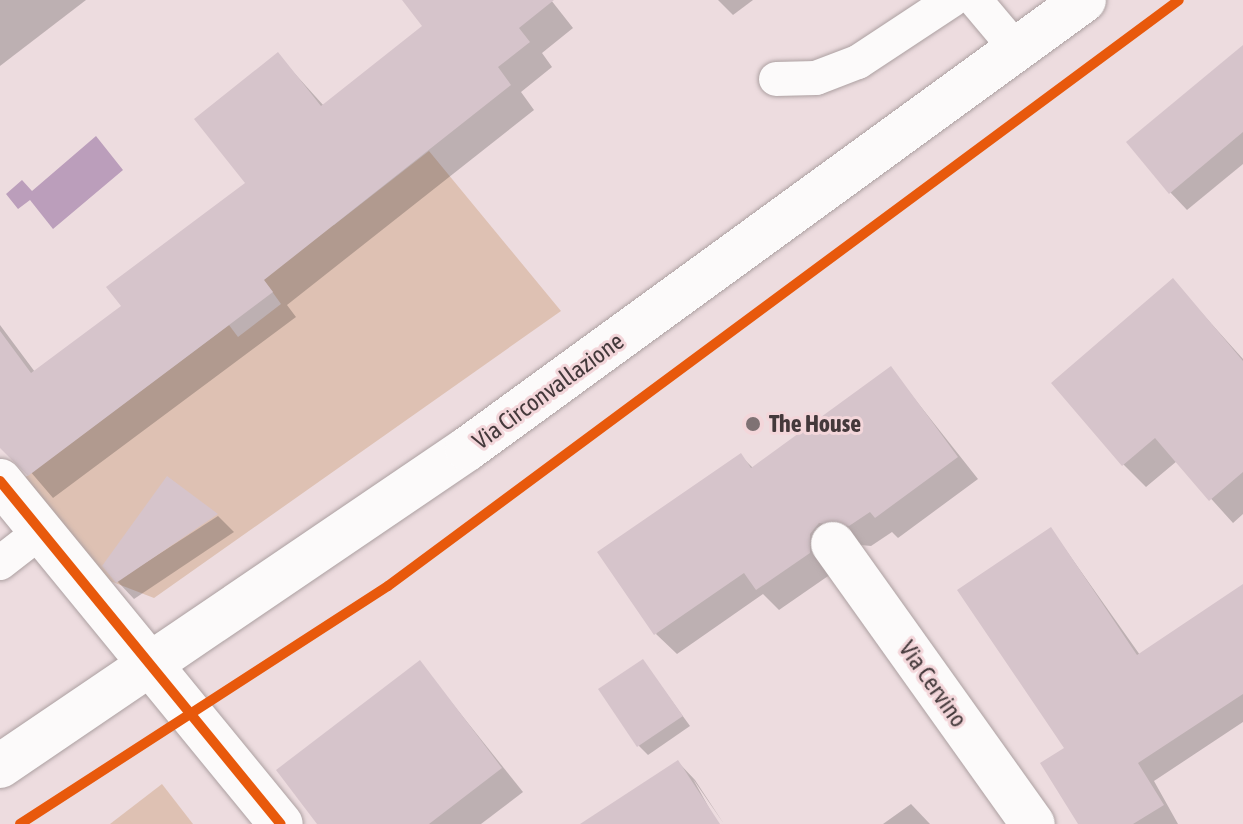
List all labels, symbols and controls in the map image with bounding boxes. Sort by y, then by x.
street label: Via Circonvallazione [467,327,629,455]
place label: The House [769,410,861,438]
marker: The House [744,415,762,433]
street label: Via Cervino [893,635,973,733]

